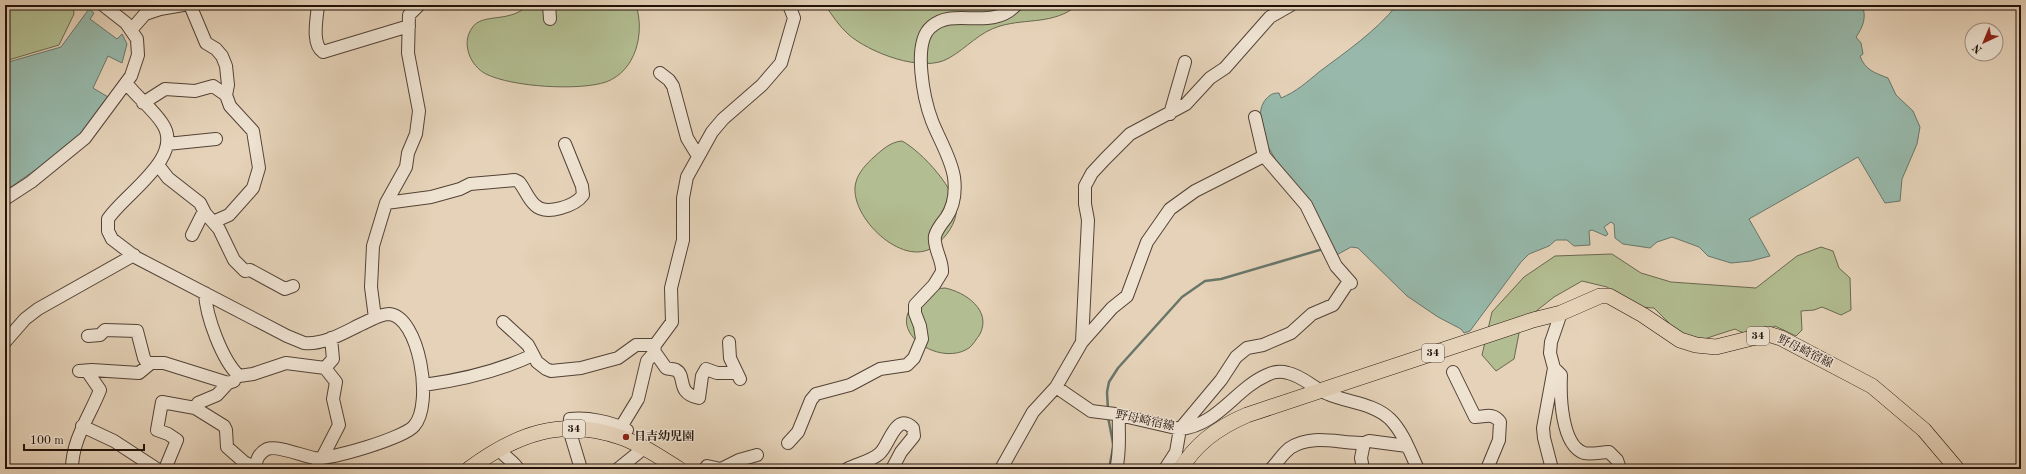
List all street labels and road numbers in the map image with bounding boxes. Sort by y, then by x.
road number: 34 [1747,327,1769,345]
street label: 野母崎宿線 [1775,332,1835,371]
road number: 34 [1422,344,1444,362]
street label: 野母崎宿線 [1114,407,1176,433]
road number: 34 [563,420,585,438]

